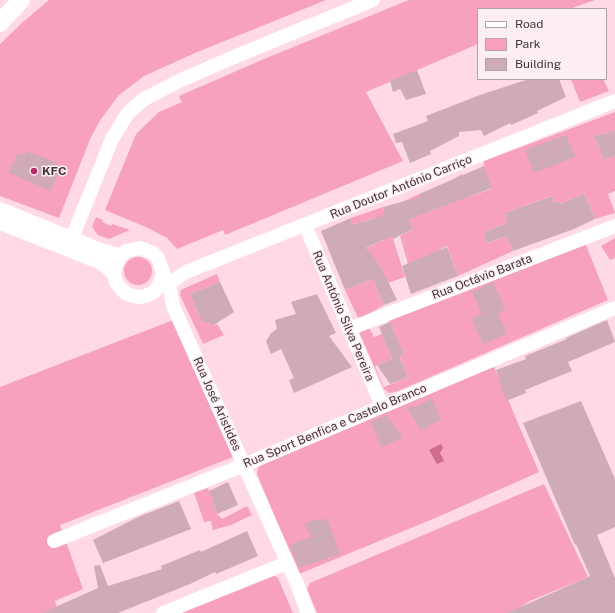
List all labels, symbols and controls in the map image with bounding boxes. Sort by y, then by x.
legend [477,8,607,80]
text: Road [515,17,543,31]
text: Park [515,37,541,51]
text: Building [515,57,561,71]
street label: Rua Doutor António Carriço [328,152,474,222]
place label: KFC [42,164,67,178]
marker: KFC [29,166,39,176]
street label: Rua António Silva Pereira [309,249,377,383]
street label: Rua Octávio Barata [430,251,534,303]
street label: Rua José Aristides [190,355,244,453]
street label: Rua Sport Benfica e Castelo Branco [241,381,429,471]

